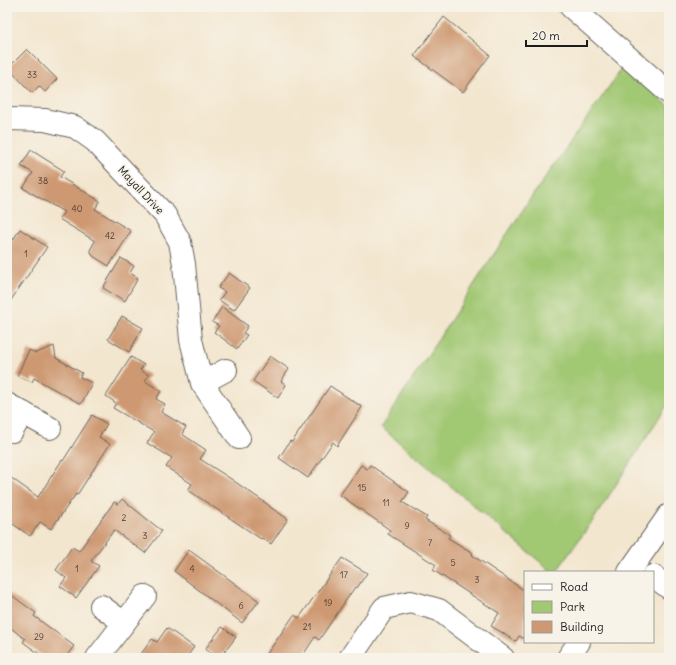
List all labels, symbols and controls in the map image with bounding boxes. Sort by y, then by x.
scale bar [526,22,587,48]
text: 20 m [532,28,560,43]
house number: 33 [27,69,37,80]
street label: Mayall Drive [115,163,167,217]
house number: 38 [38,175,48,186]
house number: 40 [71,203,83,214]
house number: 42 [105,230,115,241]
house number: 1 [24,248,28,259]
house number: 15 [358,482,366,493]
house number: 11 [382,497,390,508]
house number: 2 [122,512,127,523]
house number: 9 [404,520,410,531]
house number: 3 [142,530,148,541]
house number: 7 [428,537,433,548]
house number: 5 [450,557,456,568]
house number: 1 [75,563,79,574]
house number: 4 [189,563,195,574]
house number: 17 [340,569,349,580]
legend [524,571,654,643]
house number: 3 [474,574,480,585]
text: Road [560,579,588,594]
house number: 19 [324,597,332,608]
text: Park [560,599,585,614]
house number: 6 [238,600,244,611]
text: Building [560,619,604,634]
house number: 21 [303,621,311,632]
house number: 29 [34,631,44,642]

